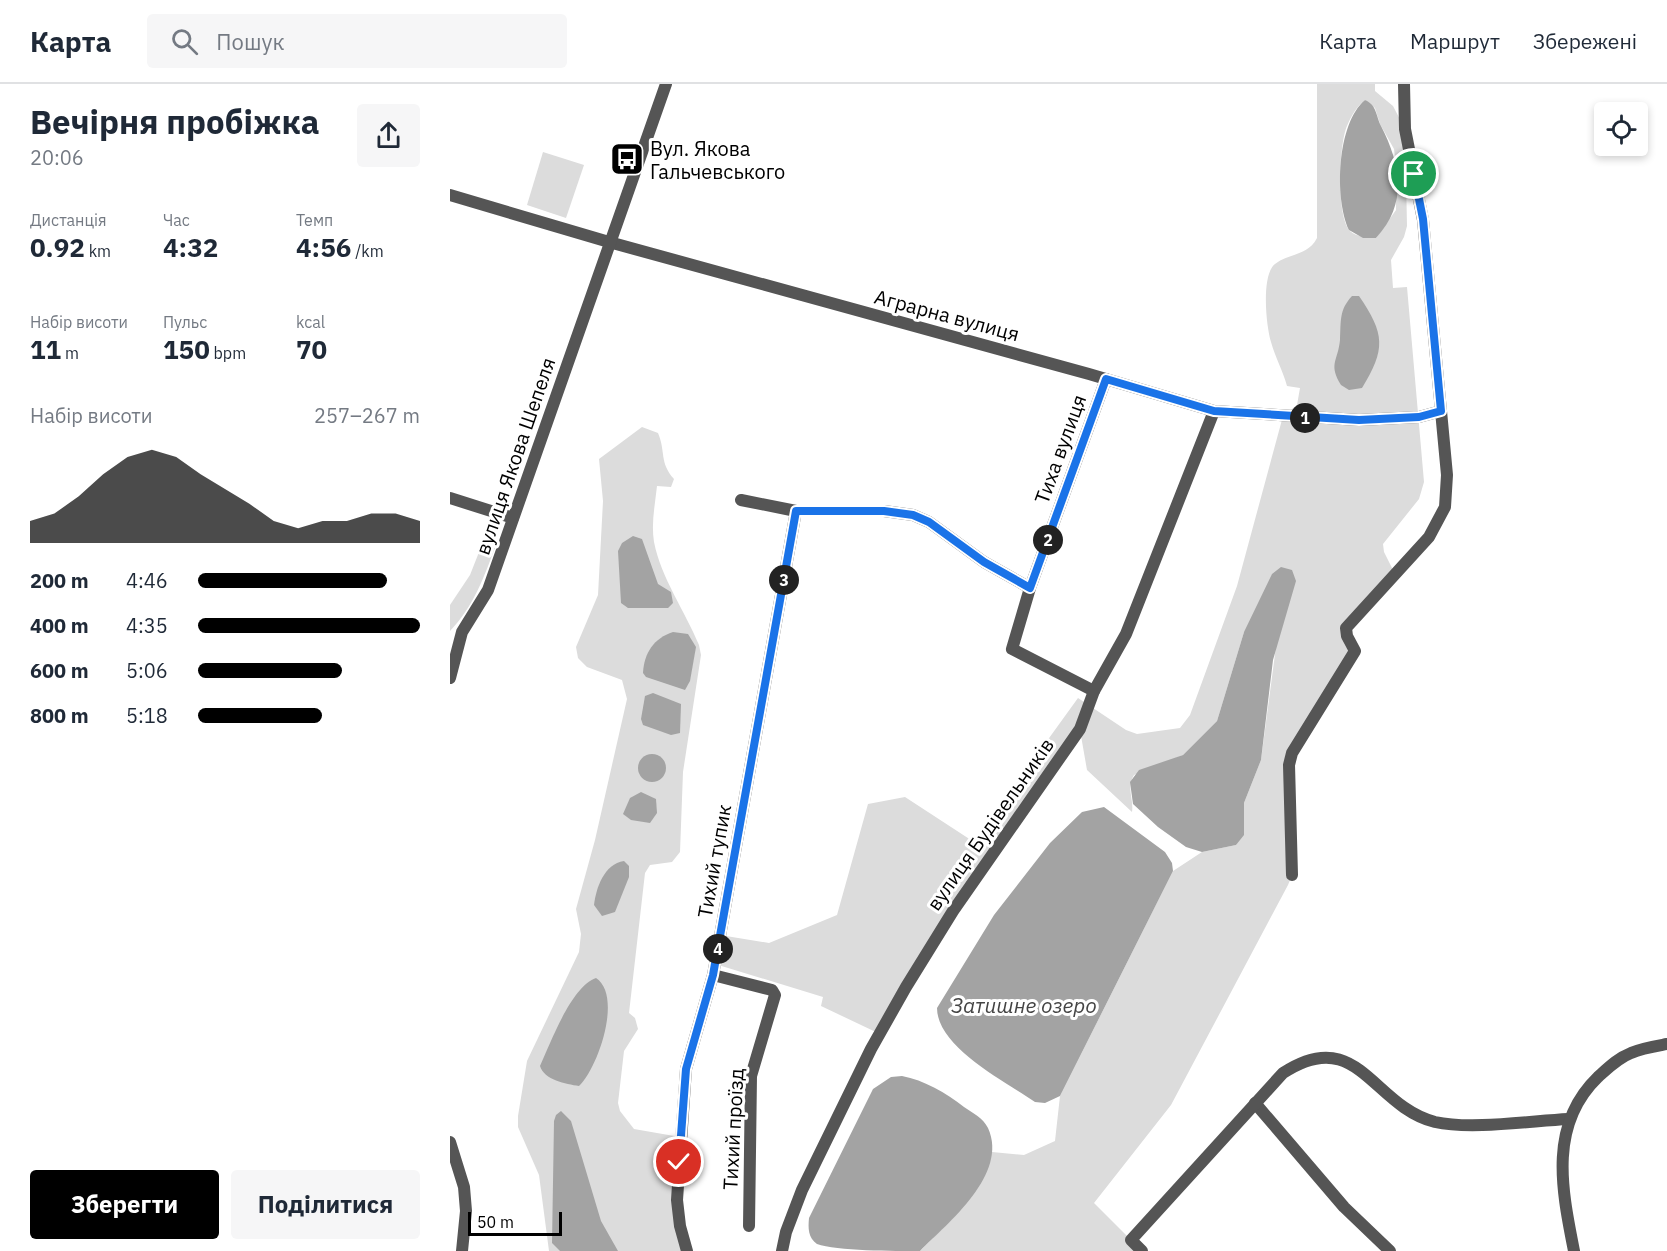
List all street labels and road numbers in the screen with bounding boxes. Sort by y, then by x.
street label: Аграрна вулиця [872,283,1022,347]
street label: вулиця Якова Шепеля [469,354,561,558]
street label: Тиха вулиця [1028,391,1092,507]
street label: вулиця Будівельників [920,732,1060,916]
street label: Тихий тупик [691,802,737,920]
street label: Тихий проїзд [716,1067,750,1191]

